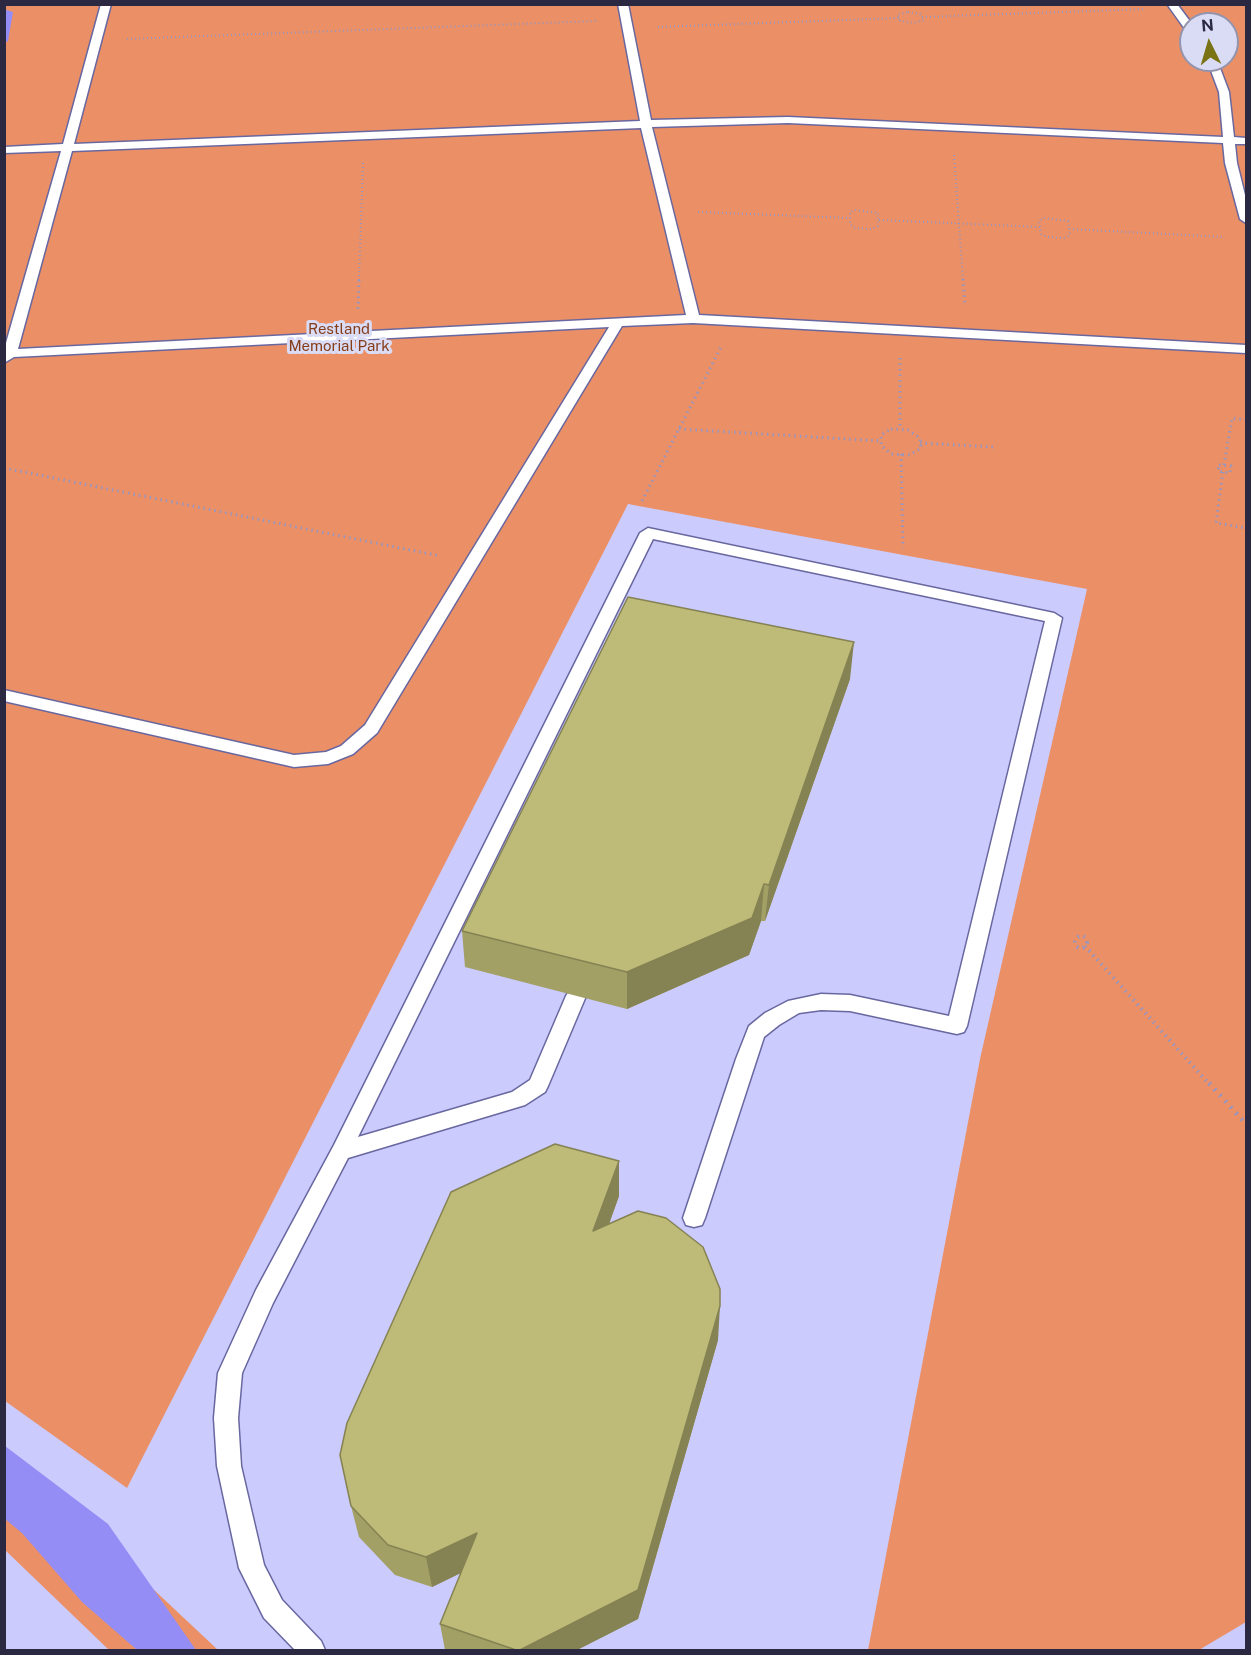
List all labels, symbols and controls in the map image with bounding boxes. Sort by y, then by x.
north arrow [1179,12,1239,72]
text: N [1200,16,1215,36]
park label: Restland Memorial Park [288,320,390,355]

